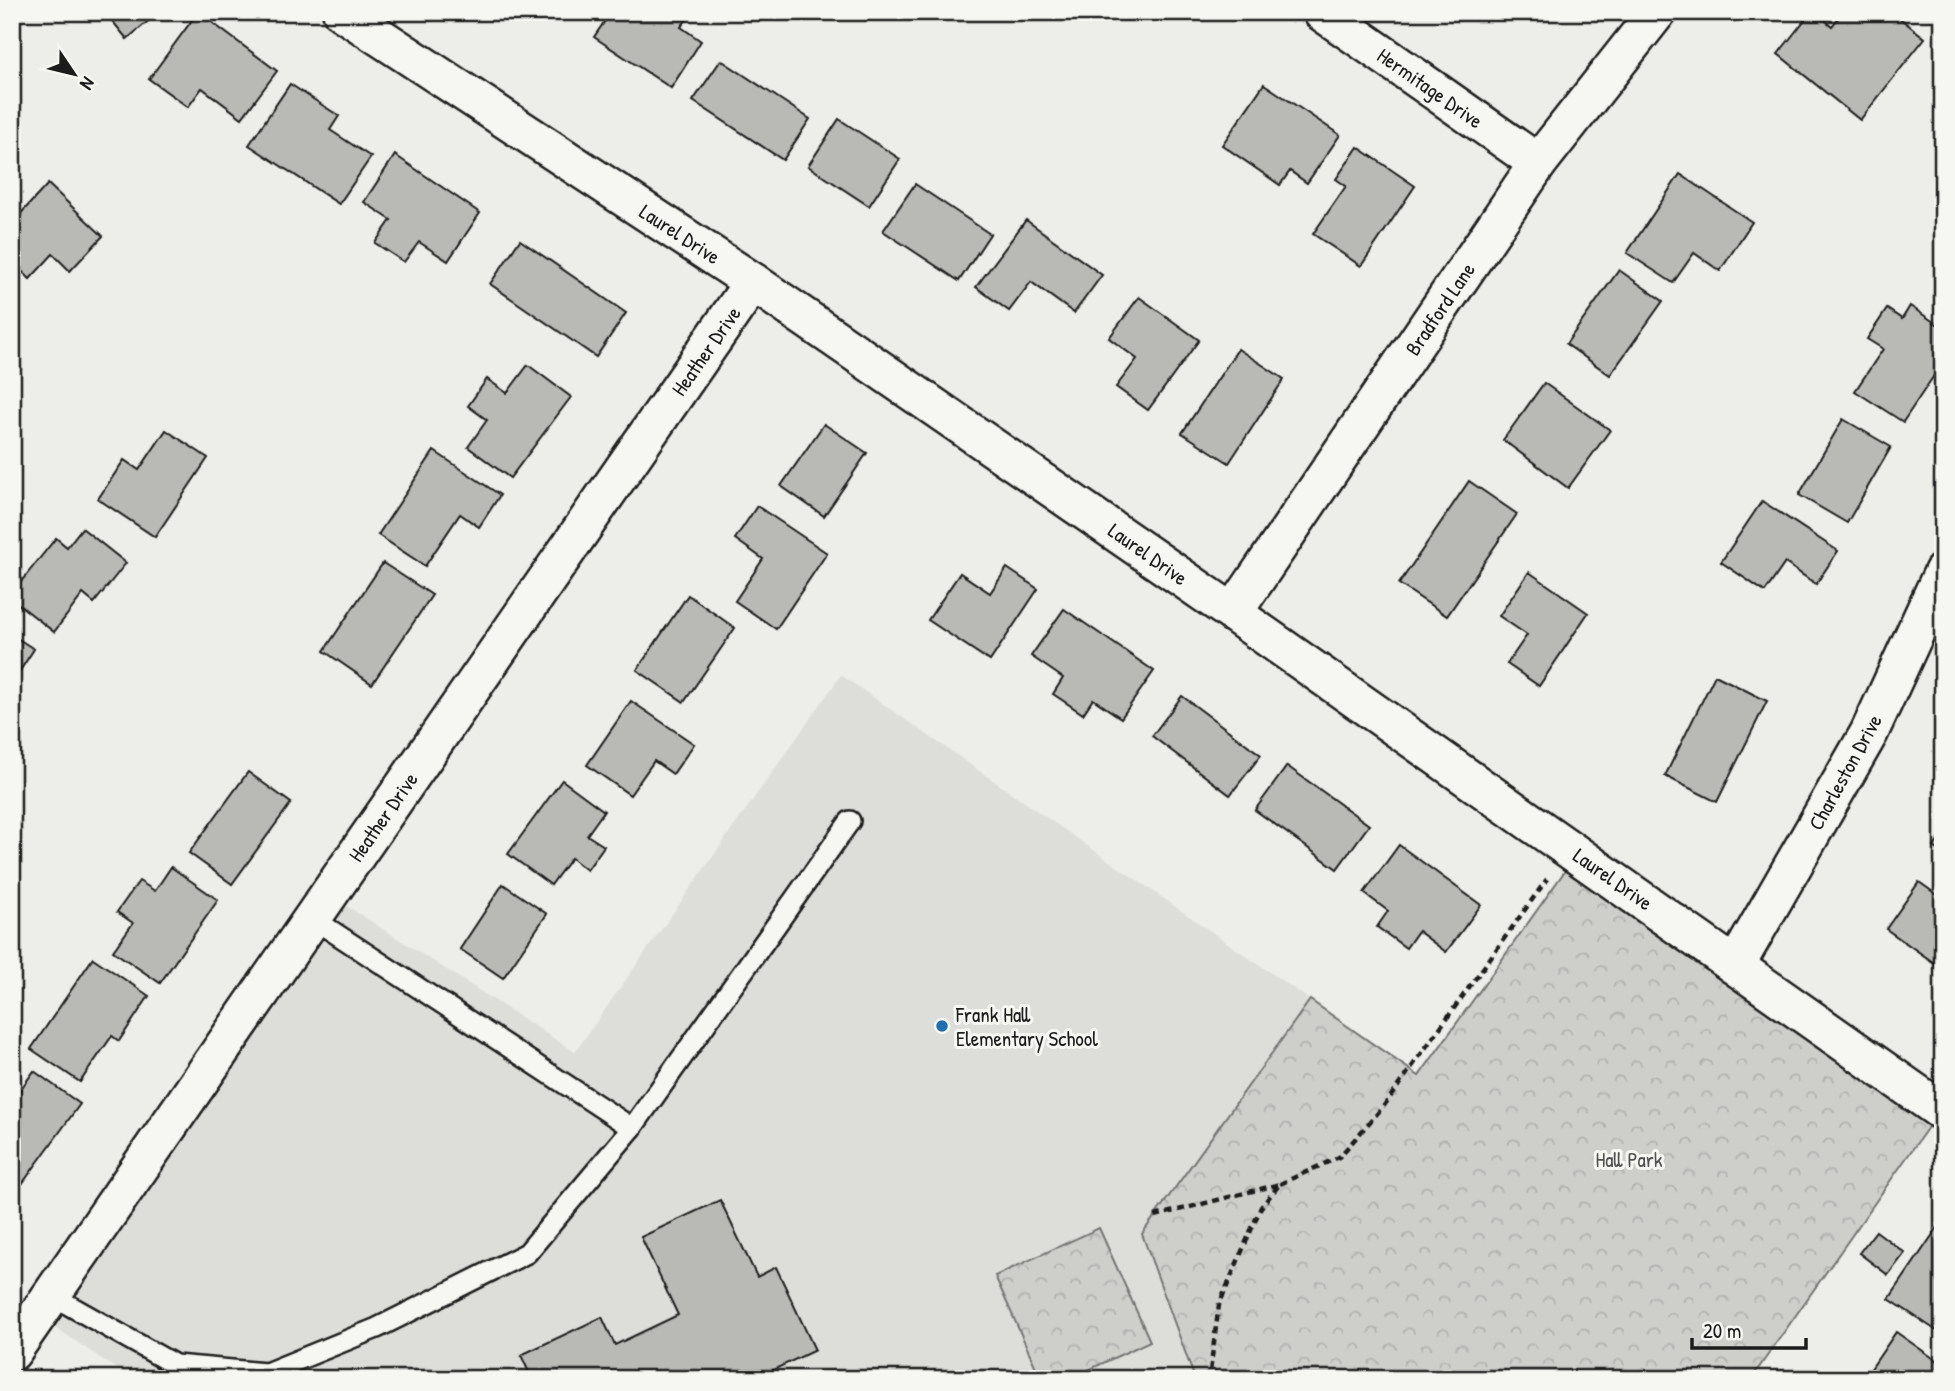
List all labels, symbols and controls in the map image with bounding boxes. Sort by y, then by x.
north arrow [38,38,108,108]
street label: Hermitage Drive [1371,41,1489,135]
text: N [74,72,101,95]
street label: Laurel Drive [634,197,726,271]
street label: Bradford Lane [1398,257,1482,361]
street label: Heather Drive [665,300,747,402]
street label: Laurel Drive [1102,516,1194,592]
street label: Charleston Drive [1801,709,1889,835]
street label: Heather Drive [342,766,424,868]
street label: Laurel Drive [1567,841,1659,917]
place label: Frank Hall Elementary School [955,1000,1098,1053]
marker: Frank Hall Elementary School [934,1018,950,1034]
park label: Hall Park [1595,1145,1663,1174]
scale bar [1692,1307,1806,1351]
text: 20 m [1703,1316,1741,1345]

